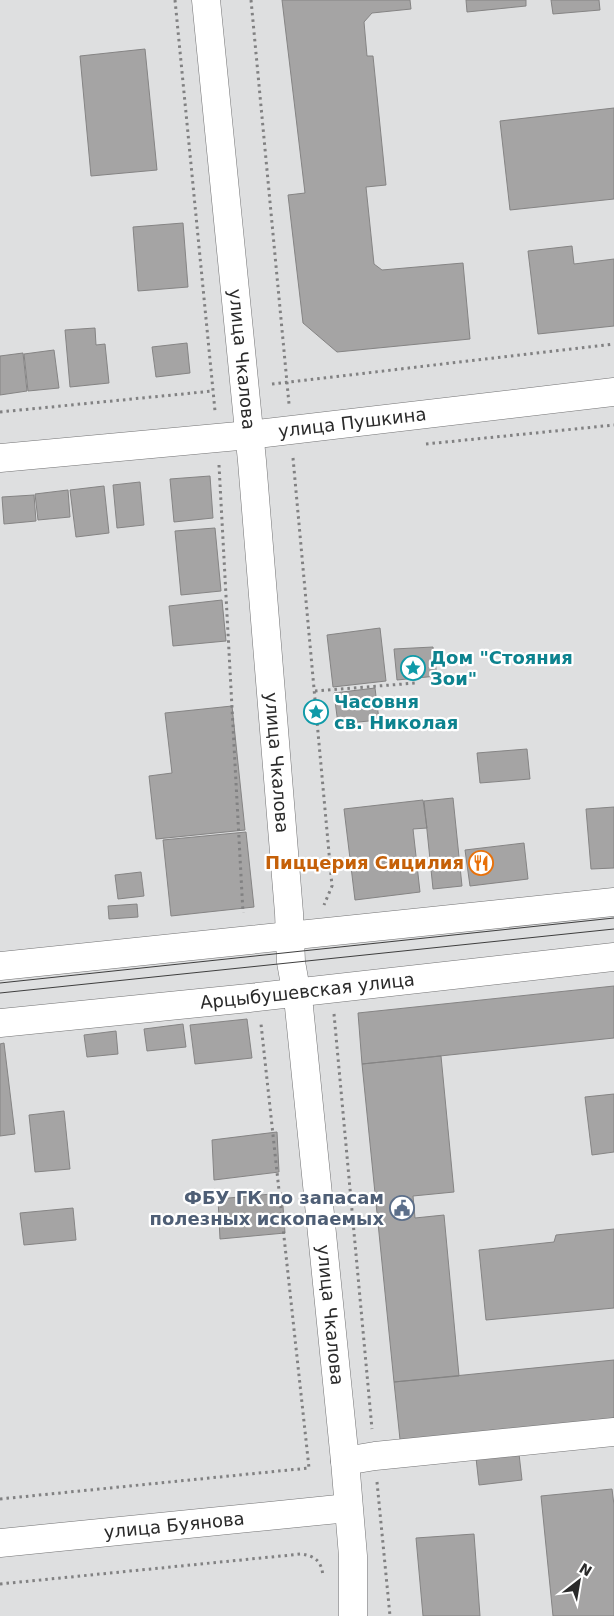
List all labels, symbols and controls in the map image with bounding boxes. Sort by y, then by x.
street label: улица Чкалова [225,288,260,431]
street label: улица Пушкина [277,403,427,441]
place label: Дом "Стояния Зои" [430,647,573,689]
place icon: Дом "Стояния Зои" [400,655,426,681]
street label: улица Чкалова [261,691,293,834]
place label: Часовня св. Николая [334,691,458,733]
place icon: Часовня св. Николая [303,699,329,725]
restaurant icon: Пиццерия Сицилия [468,850,494,876]
place label: Пиццерия Сицилия [265,852,464,873]
street label: Арцыбушевская улица [199,968,416,1013]
place label: ФБУ ГК по запасам полезных ископаемых [149,1187,384,1229]
public building icon: ФБУ ГК по запасам полезных ископаемых [389,1195,415,1221]
street label: улица Чкалова [313,1243,348,1386]
street label: улица Буянова [103,1507,245,1543]
north arrow [554,1556,604,1606]
text: N [577,1560,595,1580]

